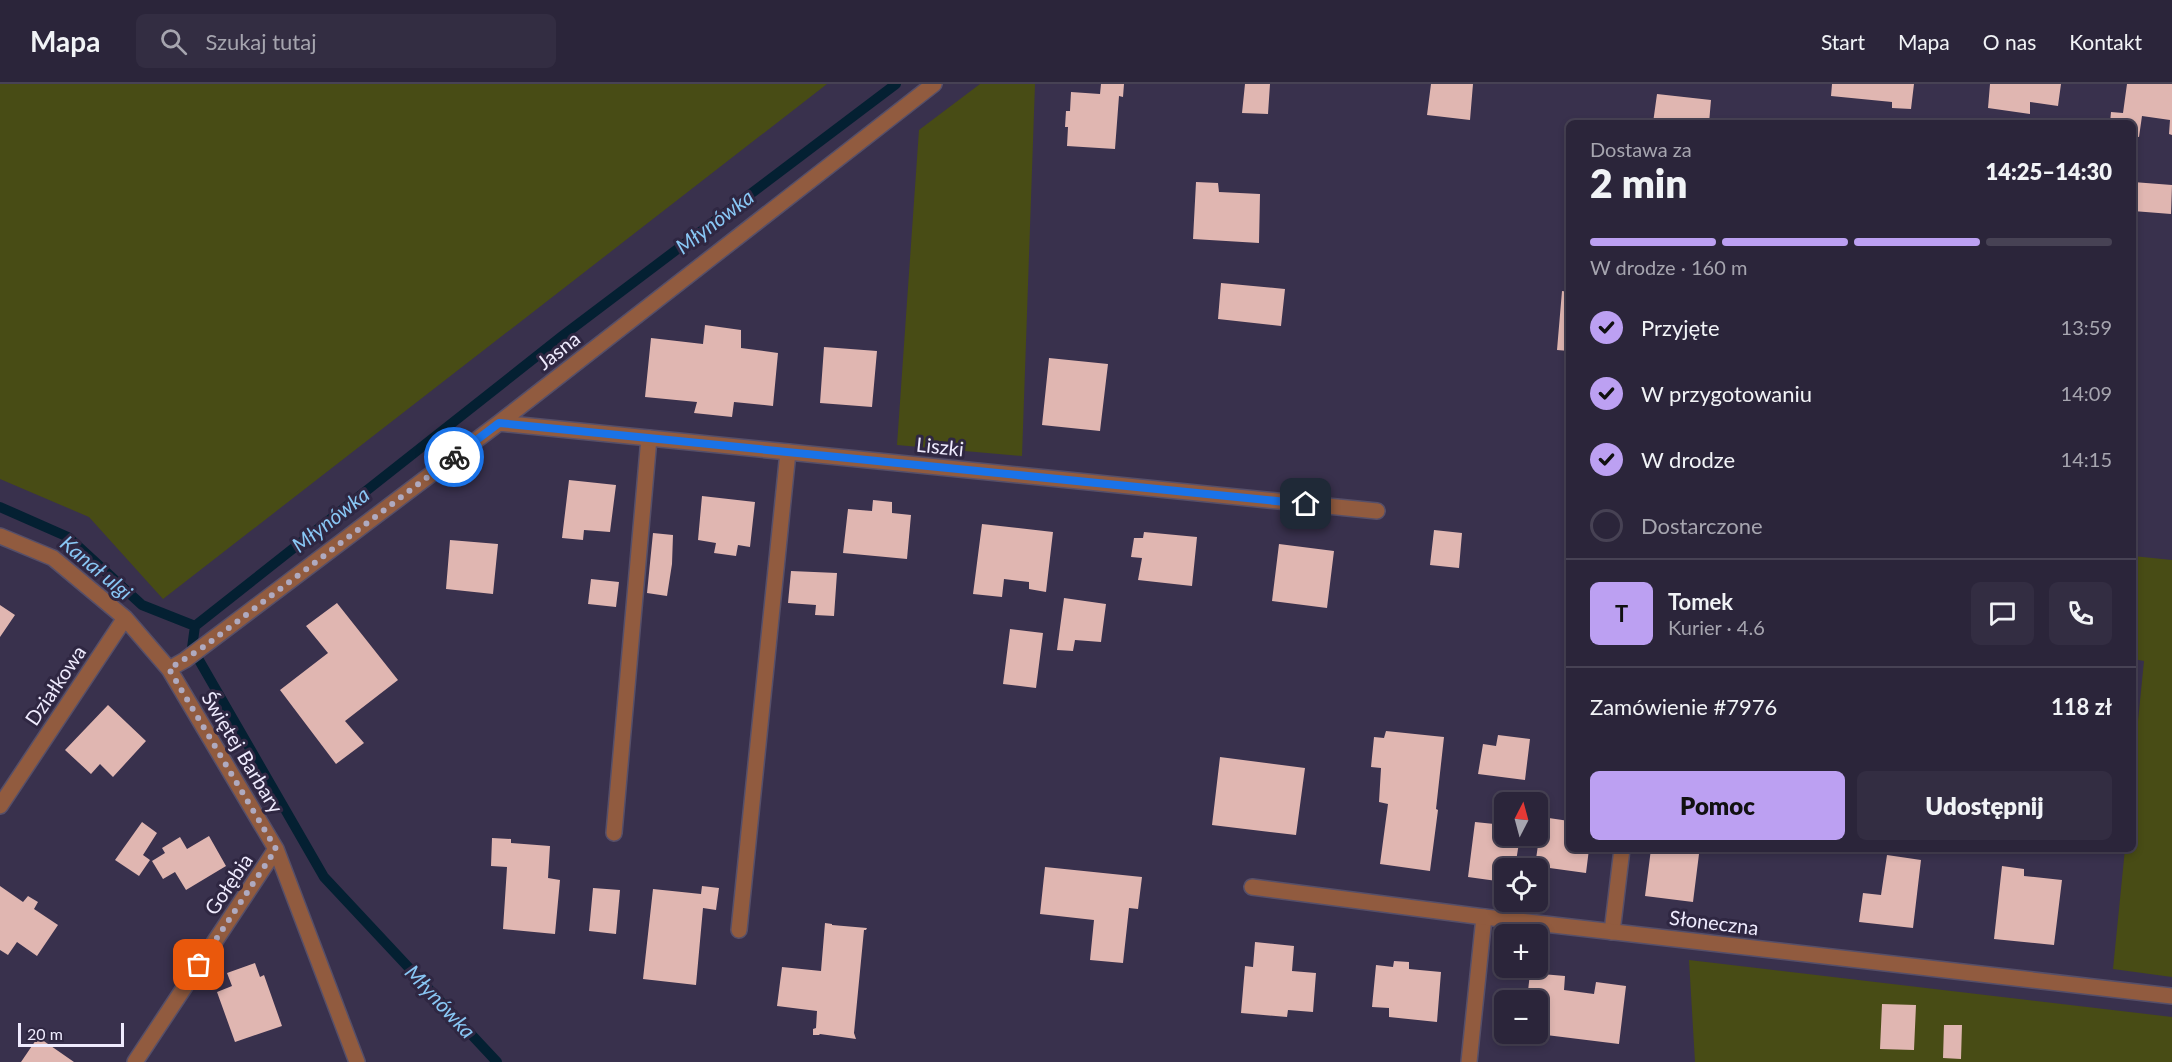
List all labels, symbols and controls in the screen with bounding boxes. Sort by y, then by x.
search box [136,14,556,68]
text: Mapa [30,24,100,58]
icon: search [157,25,190,58]
text: Szukaj tutaj [205,28,316,55]
text: Start [1821,29,1865,54]
text: Mapa [1898,29,1950,54]
text: O nas [1983,29,2036,54]
text: Kontakt [2069,29,2142,54]
text: Dostawa za [1590,137,1692,161]
text: 14:25–14:30 [1986,158,2112,185]
text: 2 min [1590,160,1687,206]
water label: Młynówka [670,184,758,258]
text: W drodze · 160 m [1590,255,1747,279]
icon: check [1590,311,1623,344]
text: Przyjęte [1641,314,1720,341]
text: 13:59 [2061,315,2112,339]
street label: Jasna [532,326,584,374]
icon: check [1590,377,1623,410]
text: W przygotowaniu [1641,380,1812,407]
text: 14:09 [2061,381,2112,405]
courier [424,427,484,487]
street label: Liszki [915,432,965,460]
icon: bike [438,441,471,474]
icon: check [1590,443,1623,476]
text: W drodze [1641,446,1735,473]
text: 14:15 [2061,447,2112,471]
pin [1280,478,1331,529]
water label: Młynówka [286,481,374,557]
icon: home [1289,487,1322,520]
text: Dostarczone [1641,512,1763,539]
water label: Kanał ulgi [56,530,138,604]
button: chat [1971,582,2034,645]
button: phone [2049,582,2112,645]
text: Tomek [1668,588,1733,615]
text: T [1615,600,1628,627]
text: Kurier · 4.6 [1668,615,1765,639]
street label: Działkowa [20,640,90,730]
street label: Świętej Barbary [197,687,289,818]
text: Zamówienie #7976 [1590,693,1777,720]
text: 118 zł [2051,693,2112,720]
button: Pomoc [1590,771,1845,840]
button: Udostępnij [1857,771,2112,840]
north arrow [1494,792,1548,846]
map controls [1494,792,1548,1044]
street label: Gołębia [199,849,257,919]
button: locate [1494,858,1548,912]
street label: Słoneczna [1668,905,1760,939]
button: + [1494,924,1548,978]
pin [173,939,224,990]
icon: bag [182,948,215,981]
water label: Młynówka [401,959,481,1043]
button: − [1494,990,1548,1044]
scale bar [18,1020,124,1048]
text: 20 m [27,1024,63,1043]

